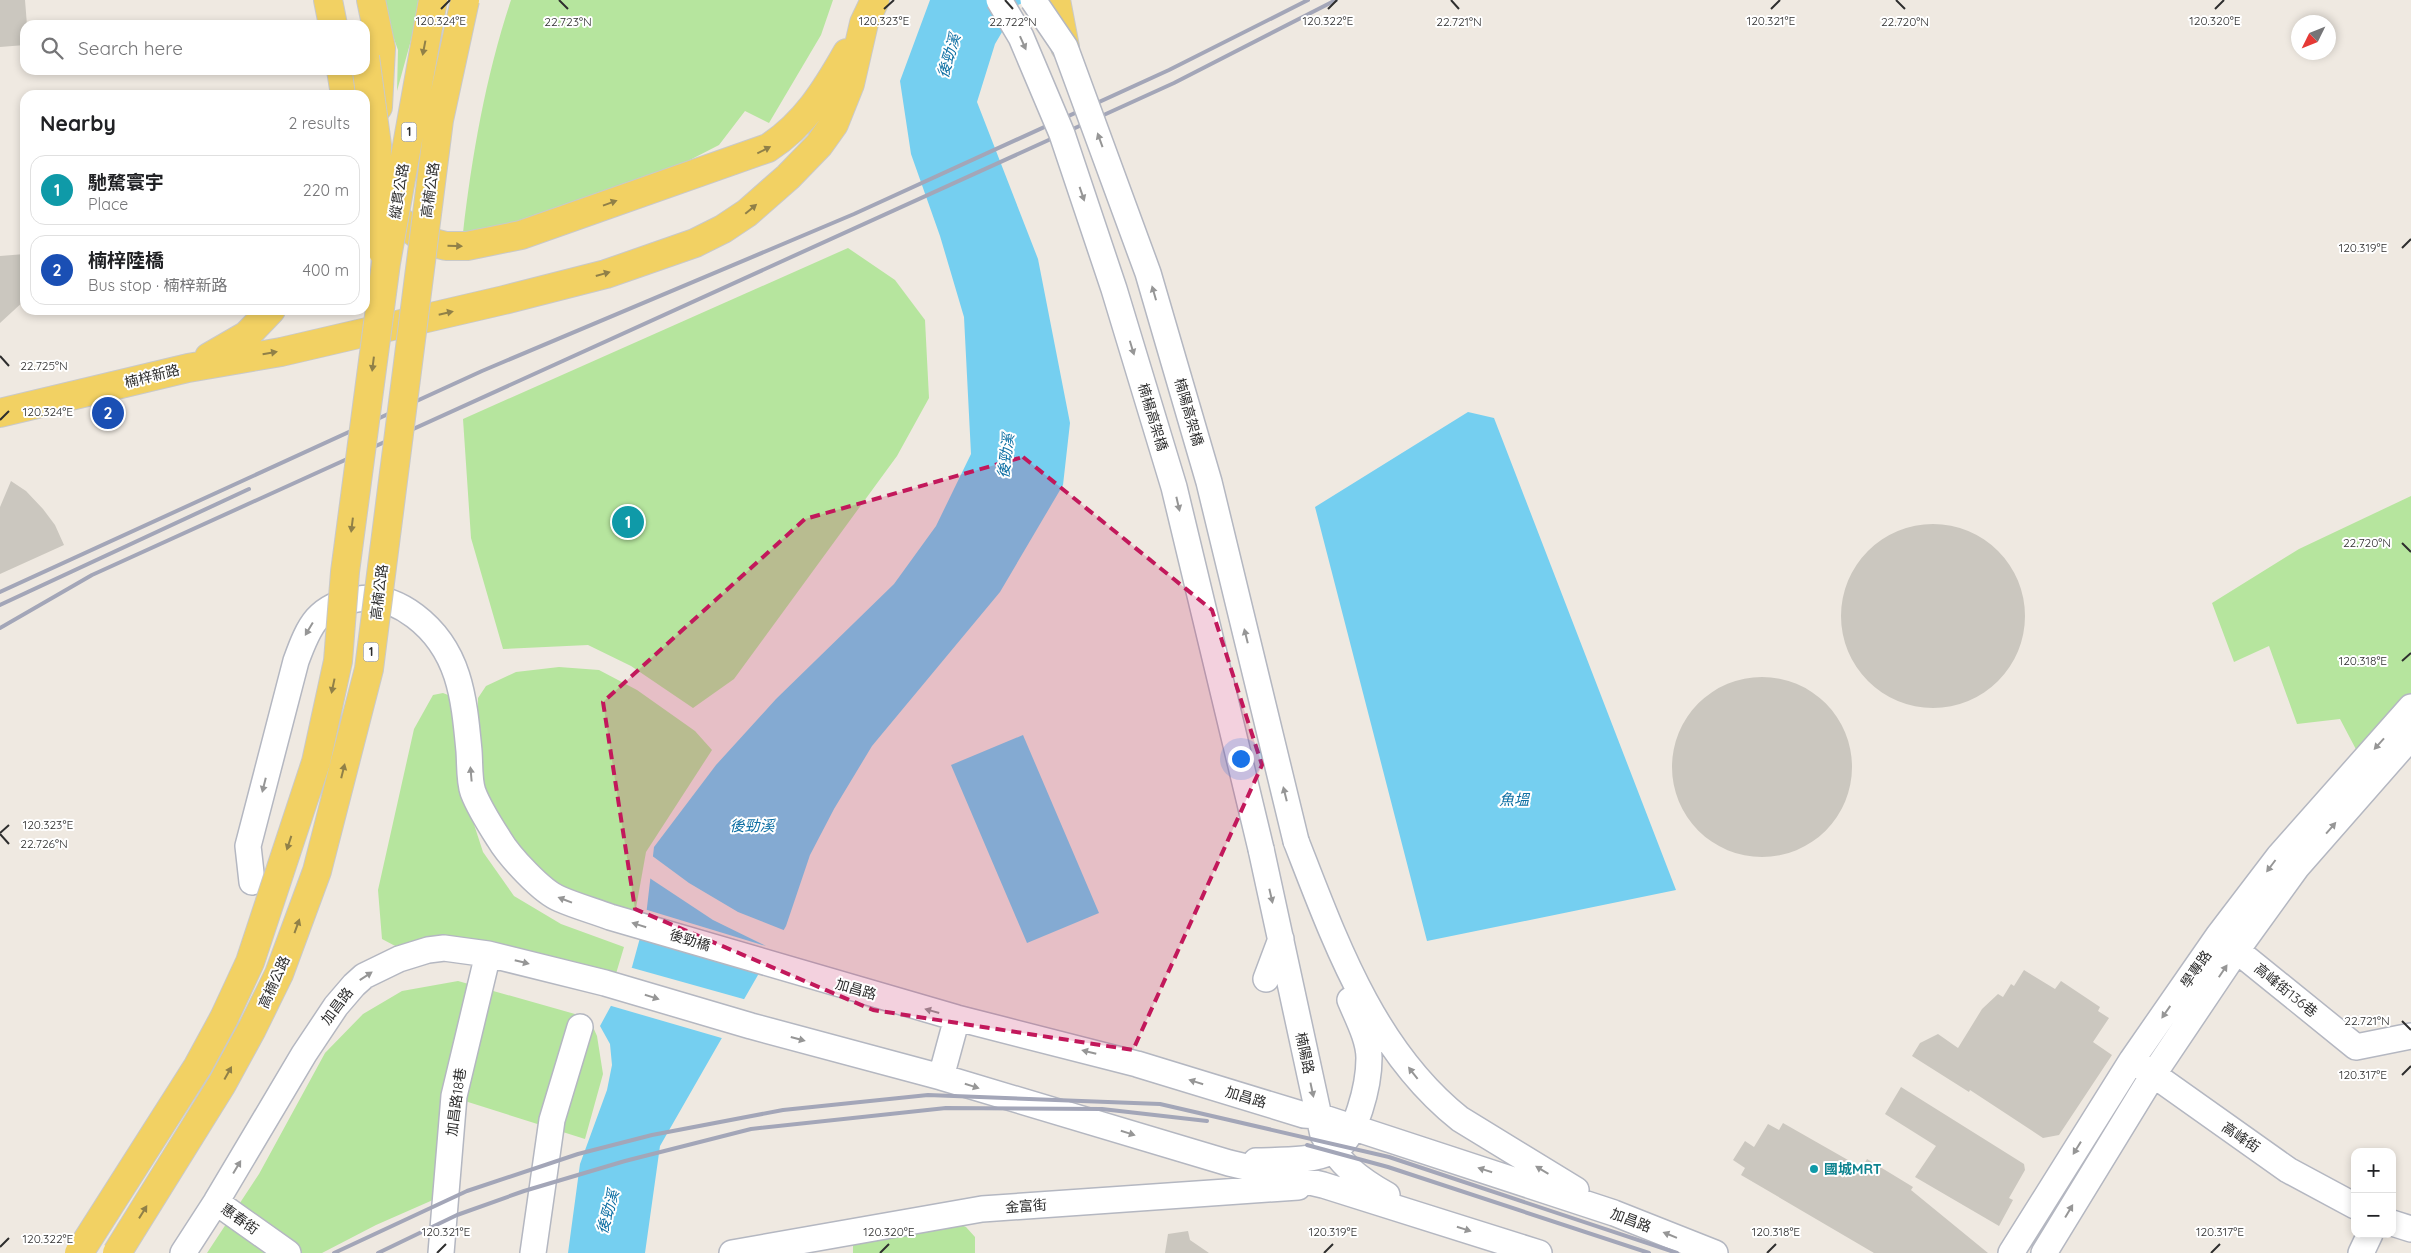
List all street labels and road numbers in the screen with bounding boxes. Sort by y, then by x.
road number: 1 [402,122,416,142]
street label: 高楠公路 [417,161,443,219]
street label: 縱貫公路 [386,162,412,220]
street label: 楠梓新路 [123,360,181,392]
street label: 楠陽高架橋 [1171,376,1207,448]
street label: 楠楊高架橋 [1134,381,1172,453]
street label: 高楠公路 [367,563,391,621]
road number: 1 [364,642,378,662]
street label: 後勁橋 [667,925,713,955]
street label: 學專路 [2177,947,2215,991]
street label: 高楠公路 [254,953,294,1011]
street label: 高峰街136巷 [2251,959,2321,1021]
street label: 加昌路 [833,975,879,1003]
street label: 加昌路 [317,984,357,1028]
street label: 楠陽路 [1292,1031,1318,1075]
street label: 加昌路18巷 [442,1067,470,1137]
street label: 加昌路 [1223,1082,1269,1112]
street label: 高峰街 [2219,1118,2263,1156]
street label: 金富街 [1004,1196,1048,1216]
street label: 惠春街 [218,1200,262,1238]
street label: 加昌路 [1608,1204,1654,1236]

